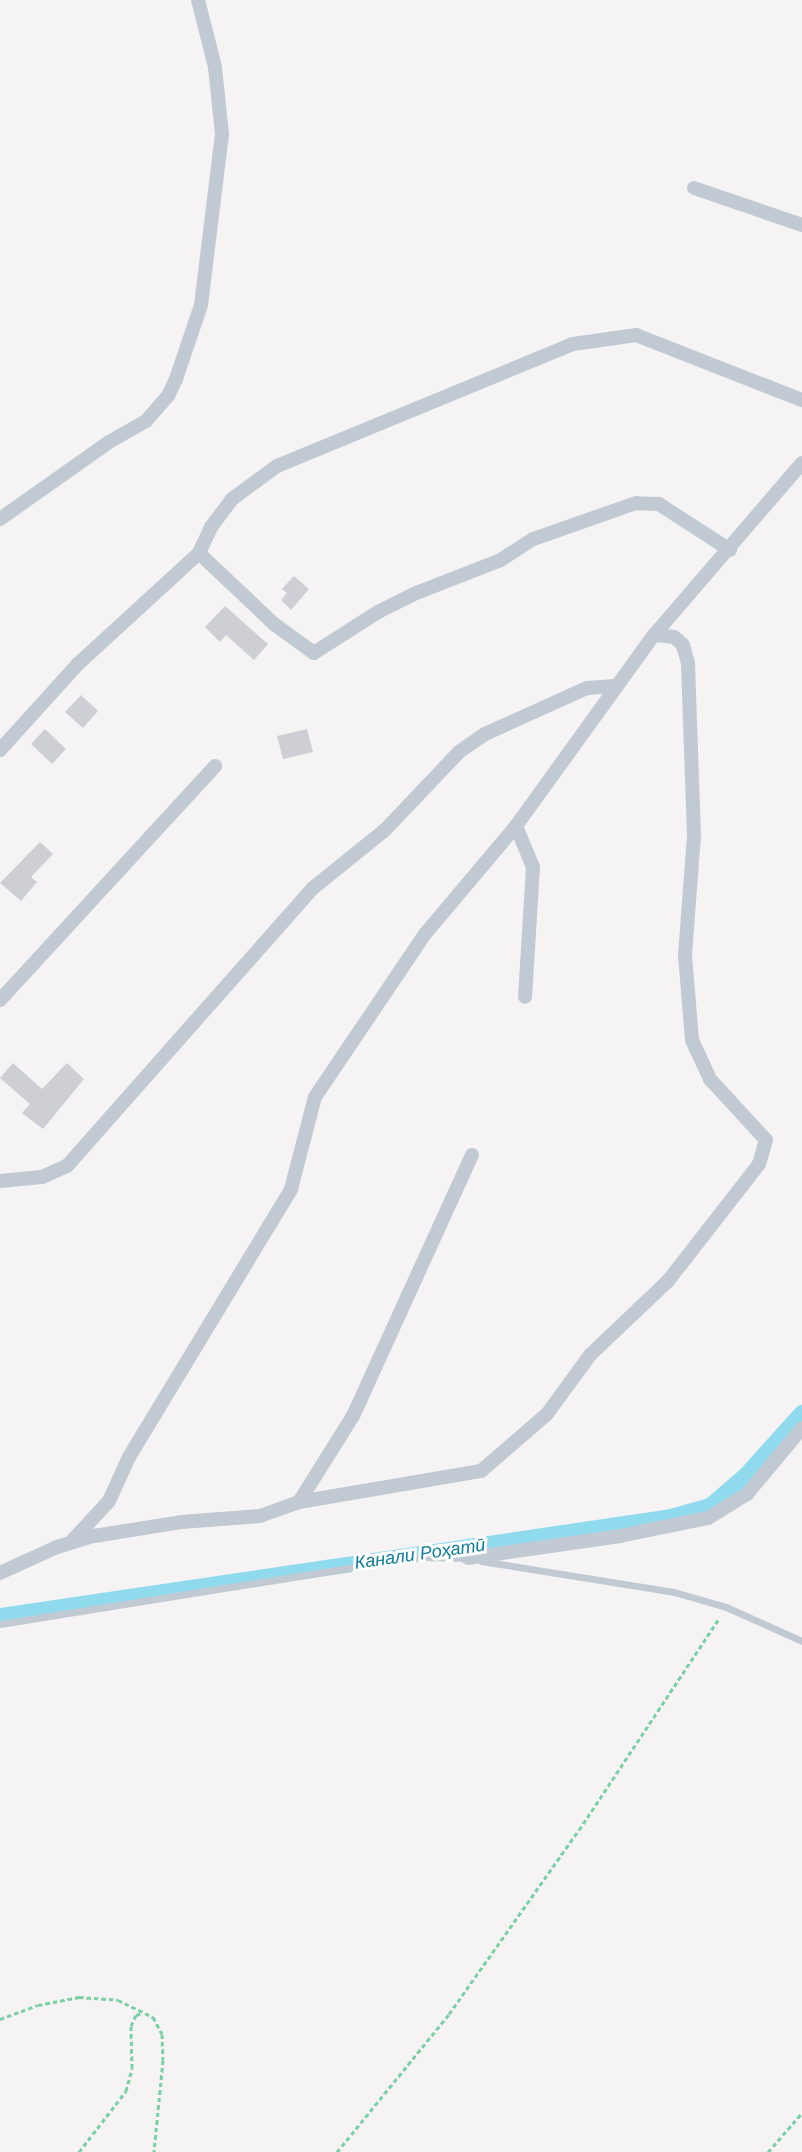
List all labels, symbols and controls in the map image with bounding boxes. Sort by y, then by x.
water label: Канали Роҳатӣ [353,1534,487,1574]

